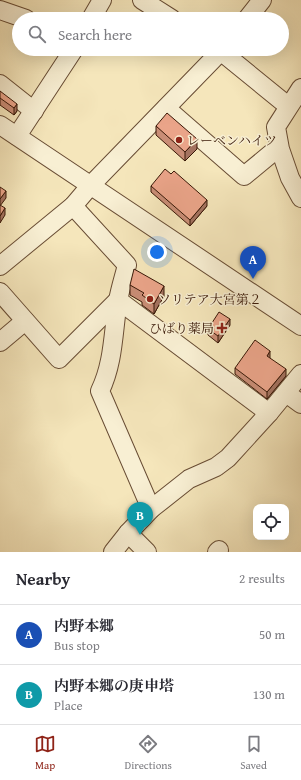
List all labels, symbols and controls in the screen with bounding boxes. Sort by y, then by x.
search box [12,12,289,56]
icon: search [26,23,48,45]
text: Search here [58,24,132,45]
place label: レーベンハイツ [187,131,277,150]
marker: レーベンハイツ [174,135,184,145]
your location [147,242,167,262]
pin: A [240,246,266,279]
place label: ソリテア大宮第２ [158,290,262,309]
marker: ソリテア大宮第２ [145,294,155,304]
place label: ひばり薬局 [149,319,214,338]
marker: ひばり薬局 [217,323,227,333]
pin: B [127,502,153,535]
map controls [253,504,289,540]
button: locate [253,504,289,540]
text: Nearby [16,566,70,591]
text: 2 results [239,569,285,588]
text: 内野本郷 [54,615,114,636]
text: A [25,625,33,644]
text: 50 m [259,625,285,644]
text: Bus stop [54,636,100,655]
text: 内野本郷の庚申塔 [54,675,174,696]
text: B [25,685,33,704]
text: 130 m [253,685,285,704]
text: Place [54,696,83,715]
tab: Map [34,733,56,773]
tab: Directions [125,733,172,773]
tab: Saved [240,733,267,773]

